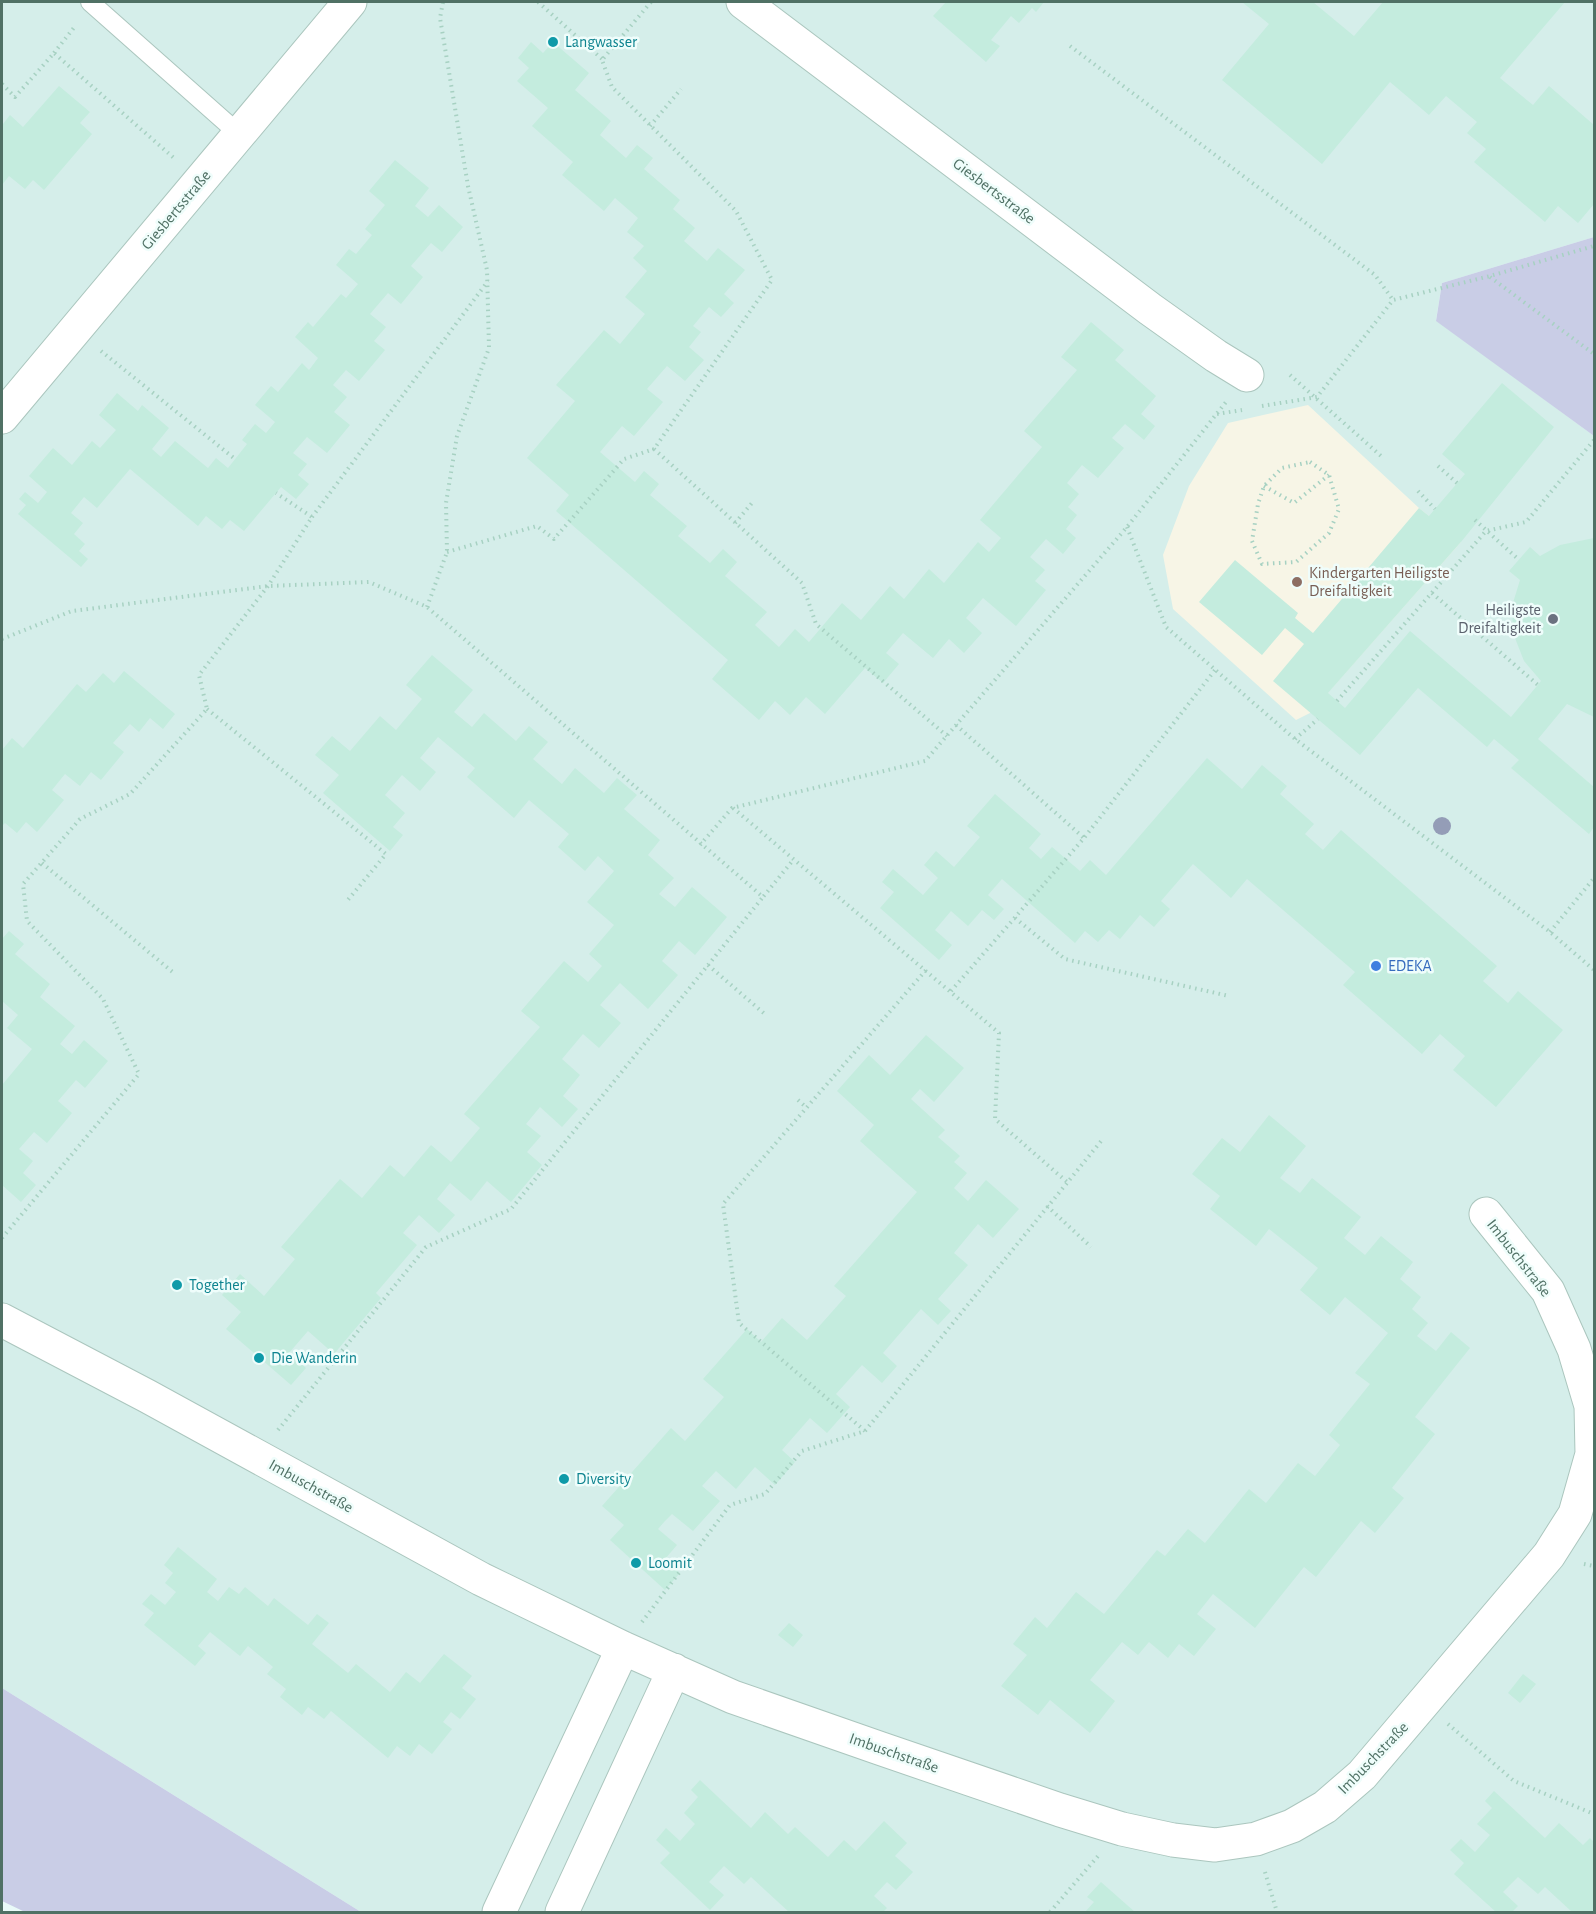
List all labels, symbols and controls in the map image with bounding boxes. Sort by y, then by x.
place label: Langwasser [565,34,638,50]
marker: Langwasser [546,35,560,49]
street label: Giesbertsstraße [950,155,1038,227]
street label: Giesbertsstraße [138,167,214,253]
place label: Kindergarten Heiligste Dreifaltigkeit [1309,565,1450,599]
marker: Kindergarten Heiligste Dreifaltigkeit [1290,575,1304,589]
place label: Heiligste Dreifaltigkeit [1458,602,1541,636]
marker: Heiligste Dreifaltigkeit [1546,612,1560,626]
place label: EDEKA [1388,958,1432,974]
marker: EDEKA [1369,959,1383,973]
street label: Imbuschstraße [1484,1216,1554,1300]
place label: Together [189,1277,246,1293]
marker: Together [170,1278,184,1292]
place label: Die Wanderin [271,1350,357,1366]
marker: Die Wanderin [252,1351,266,1365]
street label: Imbuschstraße [266,1456,356,1516]
place label: Diversity [576,1471,631,1488]
marker: Diversity [557,1472,571,1486]
place label: Loomit [648,1555,692,1571]
marker: Loomit [629,1556,643,1570]
street label: Imbuschstraße [1335,1719,1411,1797]
street label: Imbuschstraße [847,1730,941,1776]

